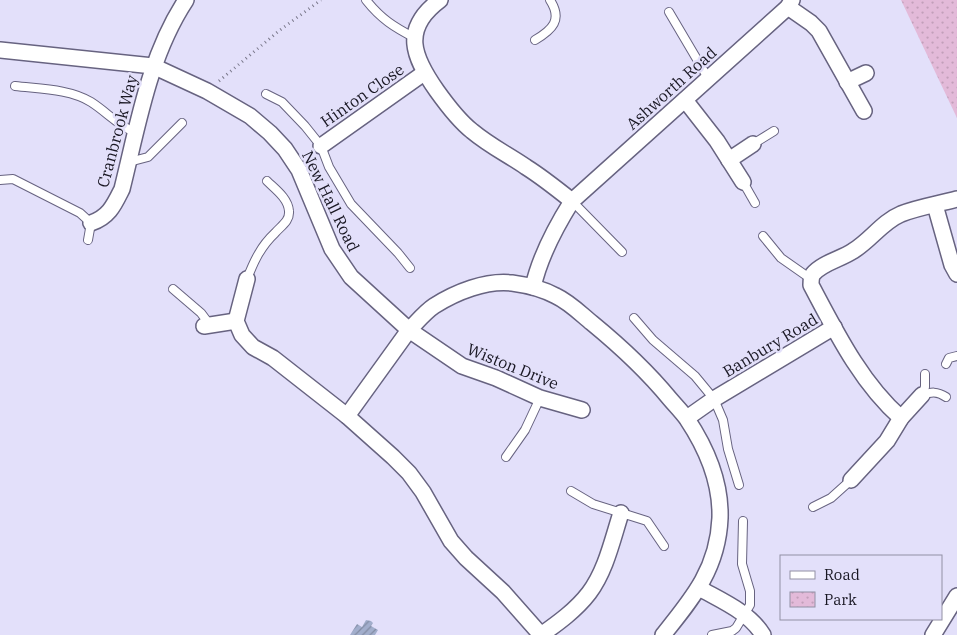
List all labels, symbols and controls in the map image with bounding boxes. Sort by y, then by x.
street label: Ashworth Road [622,42,721,134]
street label: Hinton Close [317,59,407,131]
street label: Cranbrook Way [92,72,142,189]
street label: New Hall Road [298,147,364,255]
street label: Banbury Road [719,309,821,381]
street label: Wiston Drive [464,339,562,393]
legend [780,555,942,620]
text: Road [824,565,860,584]
text: Park [824,590,857,609]

